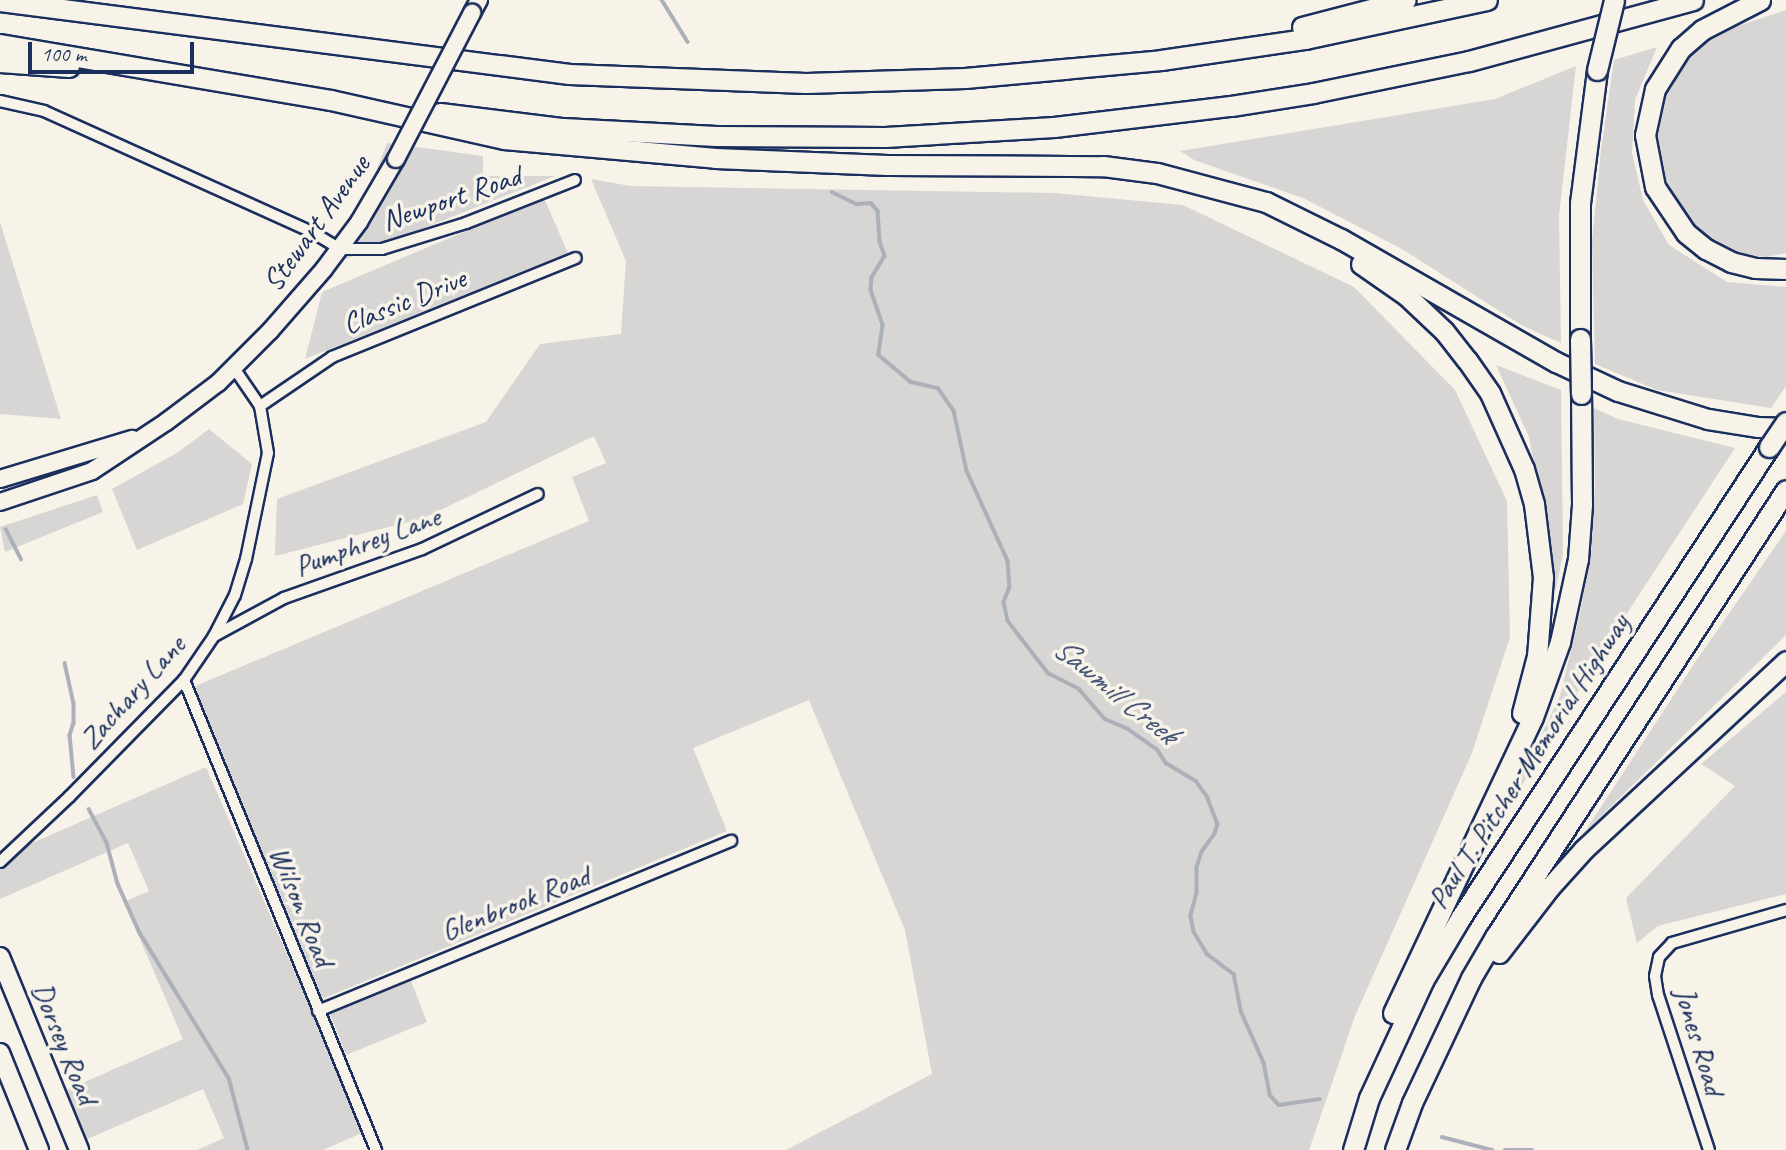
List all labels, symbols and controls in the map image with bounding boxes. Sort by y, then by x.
scale bar [32,28,198,72]
text: 100 m [41,41,86,67]
street label: Stewart Avenue [255,148,377,298]
street label: Newport Road [377,158,525,238]
street label: Classic Drive [337,260,471,342]
street label: Pumphrey Lane [289,498,445,584]
street label: Paul T. Pitcher Memorial Highway [1419,607,1637,915]
street label: Zachary Lane [71,627,193,757]
water label: Sawmill Creek [1045,629,1185,753]
street label: Wilson Road [262,841,342,971]
street label: Glenbrook Road [436,857,594,949]
street label: Dorsey Road [25,978,105,1108]
street label: Jones Road [1667,983,1733,1099]

